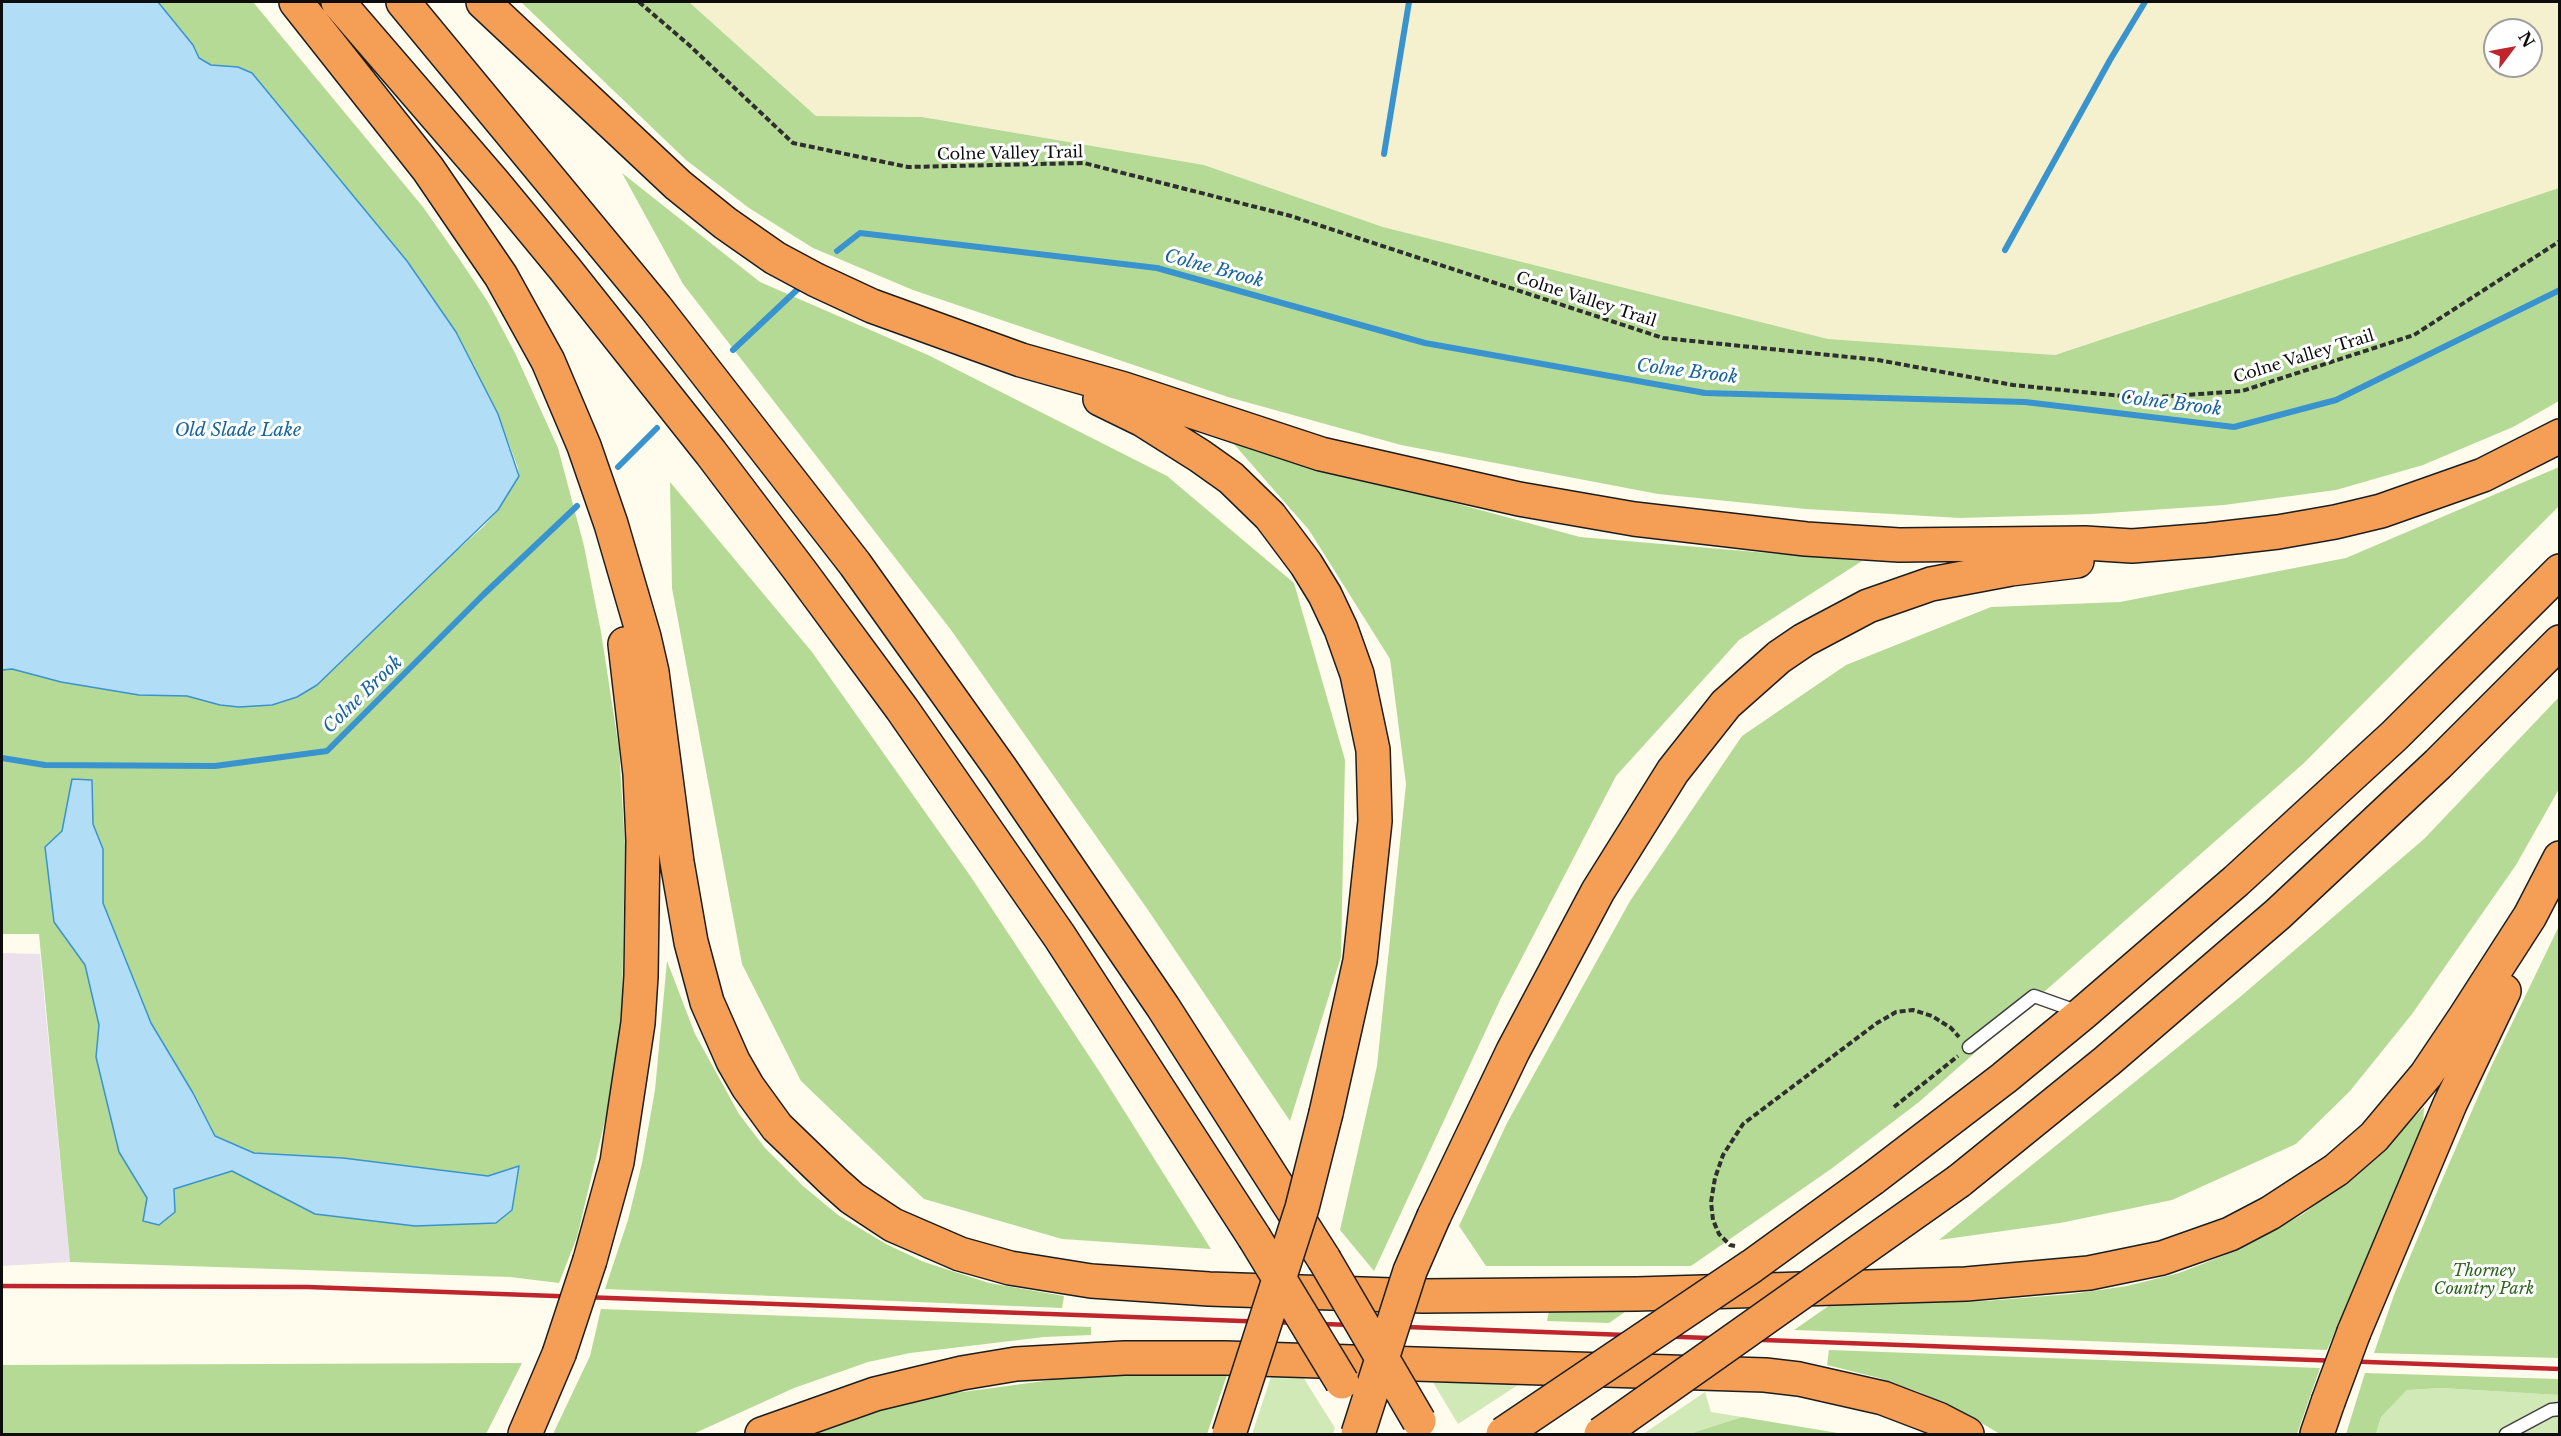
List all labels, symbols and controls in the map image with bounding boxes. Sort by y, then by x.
north arrow [2483,18,2543,78]
text: N [2514,28,2539,51]
street label: Colne Valley Trail [937,143,1083,165]
water label: Colne Brook [1162,245,1266,293]
street label: Colne Valley Trail [1514,268,1658,332]
street label: Colne Valley Trail [2231,326,2377,388]
water label: Colne Brook [1635,355,1739,389]
water label: Colne Brook [2119,387,2223,421]
water label: Old Slade Lake [175,420,301,442]
water label: Colne Brook [319,652,407,738]
park label: Thorney Country Park [2434,1261,2534,1299]

